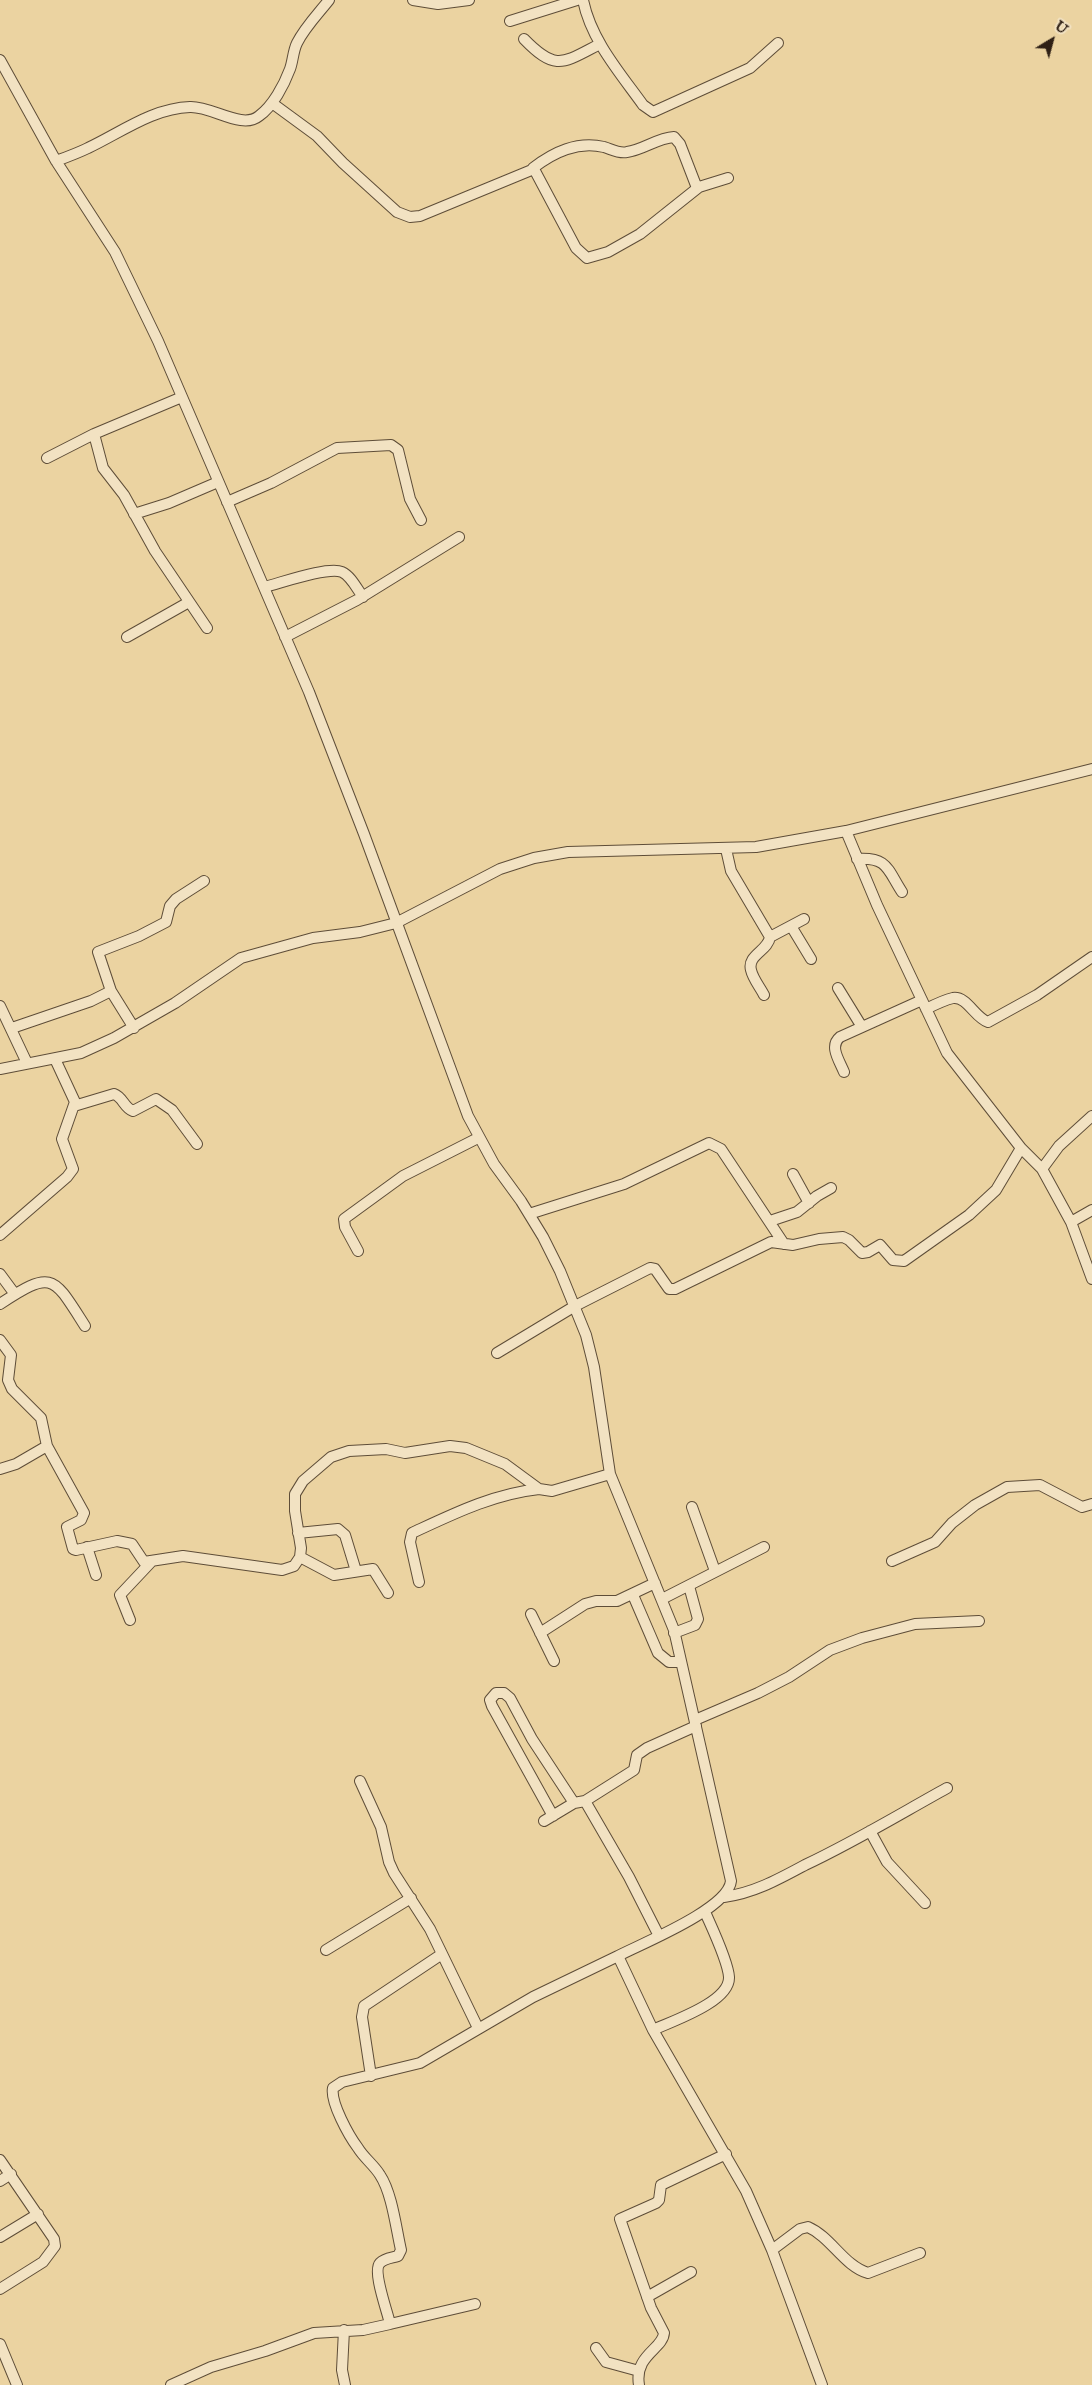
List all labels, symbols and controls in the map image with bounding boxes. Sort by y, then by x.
north arrow [1027,15,1077,65]
text: U [1051,17,1071,39]

